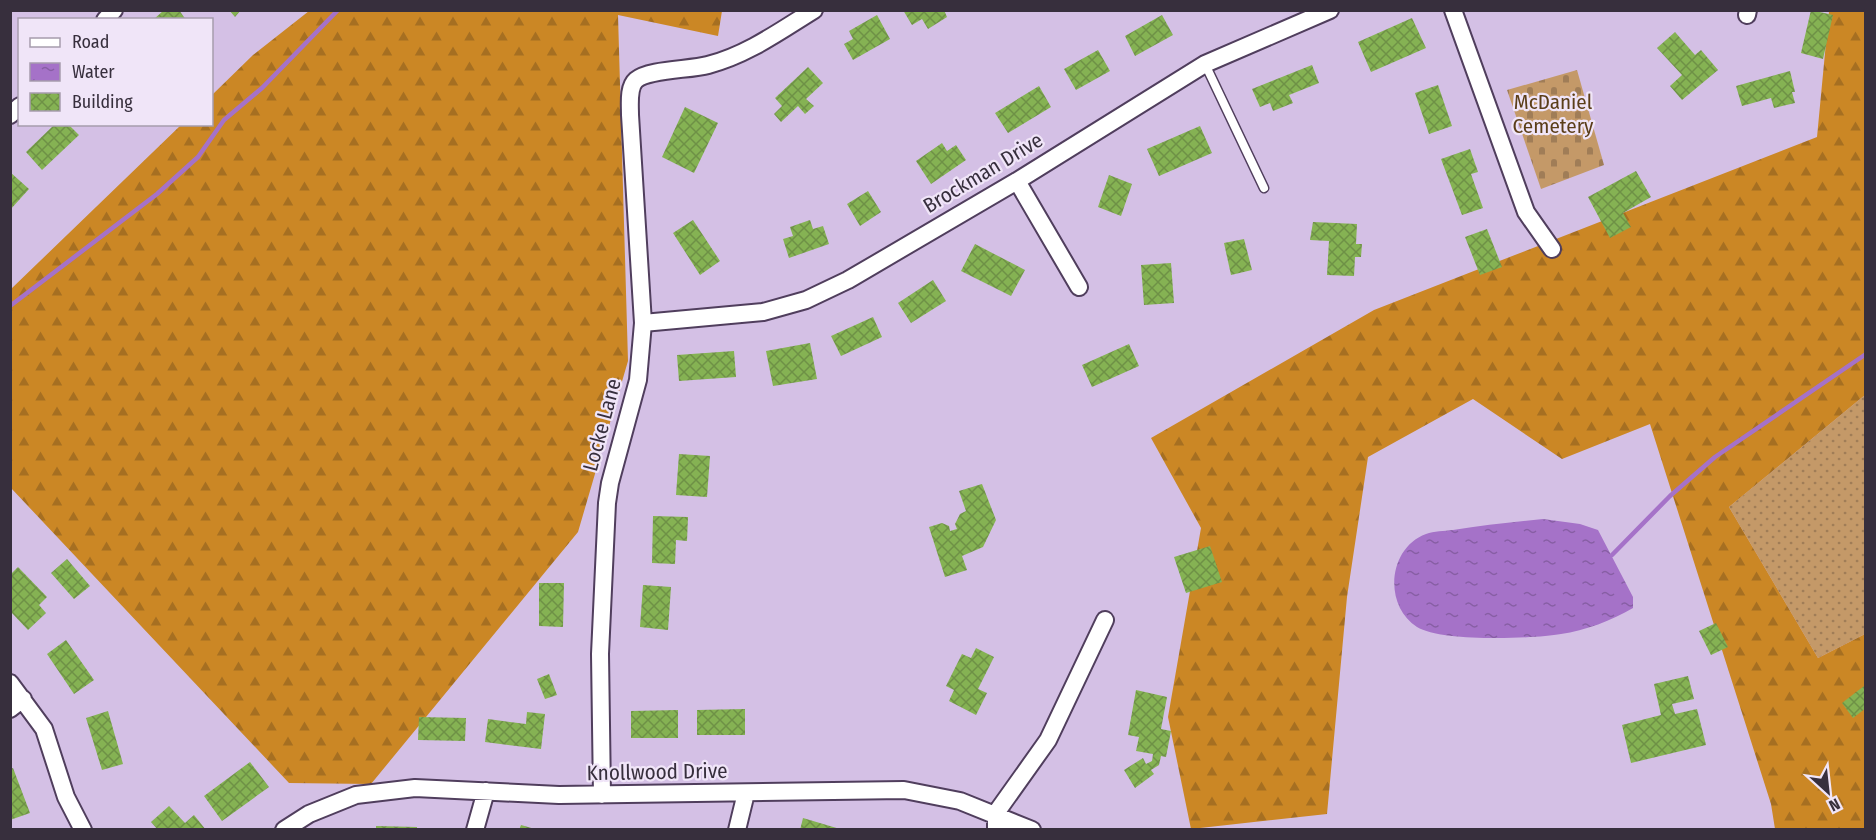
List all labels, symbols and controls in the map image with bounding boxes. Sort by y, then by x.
legend [18,18,213,126]
text: Road [72,31,109,53]
text: Water [72,61,115,83]
park label: McDaniel Cemetery [1513,89,1594,139]
text: Building [72,91,133,113]
street label: Brockman Drive [918,127,1048,219]
street label: Locke Lane [577,376,627,474]
street label: Knollwood Drive [586,758,728,786]
north arrow [1798,762,1858,822]
text: N [1826,794,1843,816]

